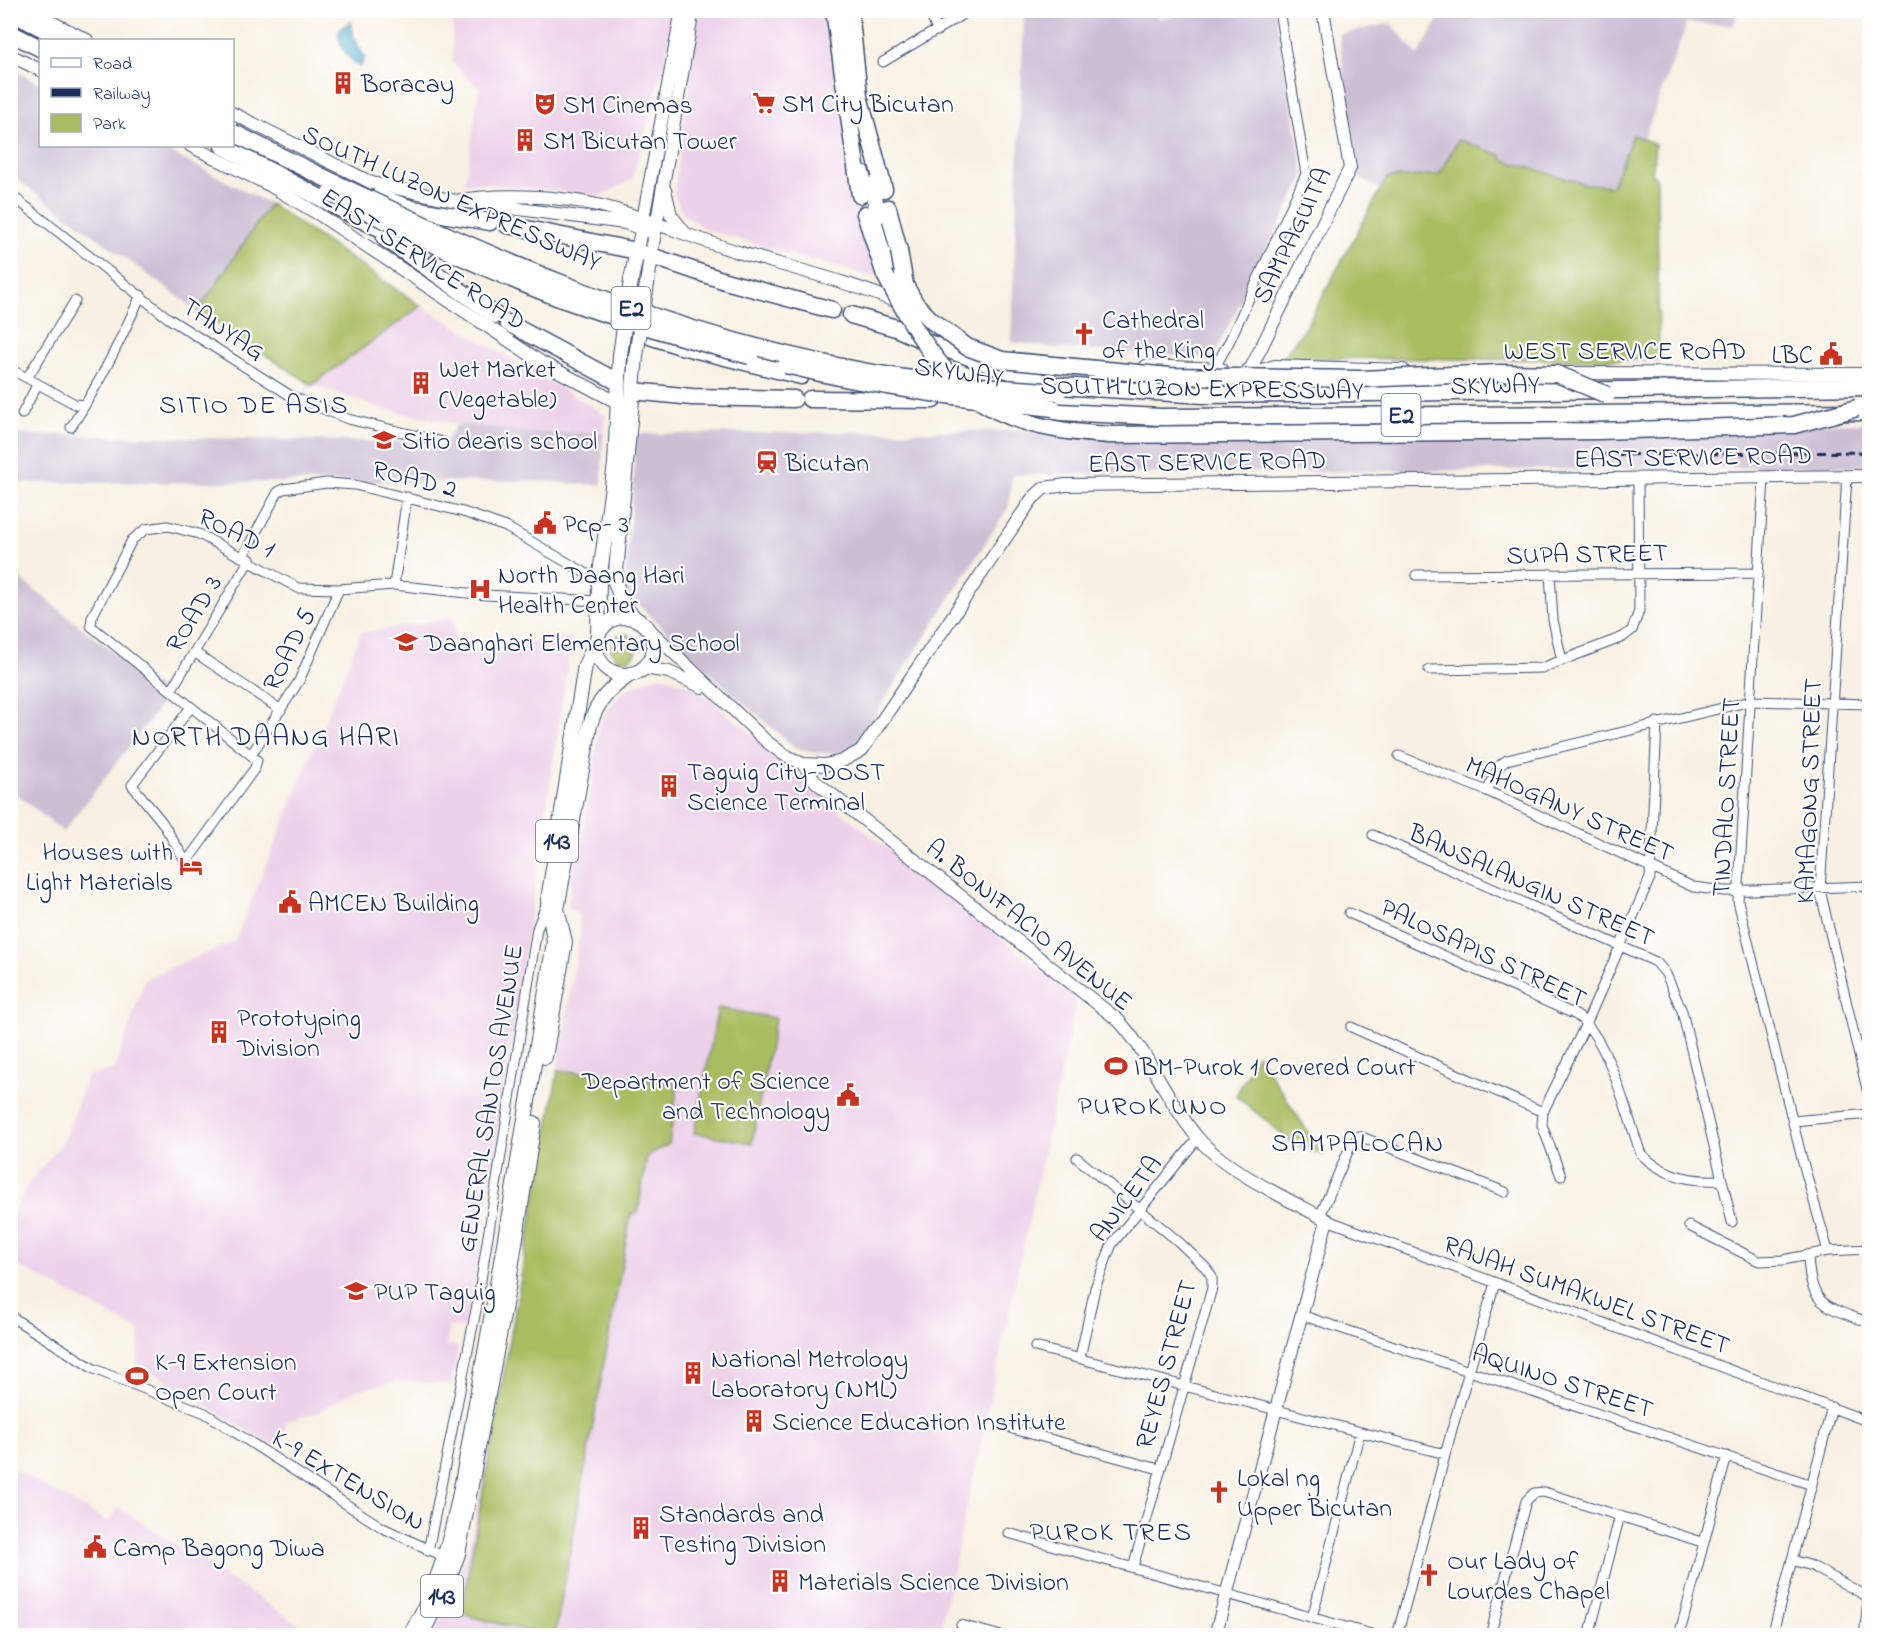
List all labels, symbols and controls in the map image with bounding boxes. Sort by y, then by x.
legend [39,39,234,147]
text: Road [93,52,132,78]
place label: Boracay [360,67,454,105]
building icon: Boracay [330,70,356,96]
text: Railway [93,82,150,108]
place label: SM City Bicutan [782,87,954,125]
place label: SM Cinemas [563,88,693,126]
supermarket icon: SM City Bicutan [751,90,777,116]
theatre icon: SM Cinemas [532,91,558,117]
text: Park [93,112,126,138]
street label: SOUTH LUZON EXPRESSWAY [295,117,606,283]
place label: SM Bicutan Tower [543,124,738,162]
building icon: SM Bicutan Tower [512,127,538,153]
street label: SAMPAGUITA [1244,162,1343,311]
street label: EAST SERVICE ROAD [312,180,533,341]
road number: E2 [612,287,650,329]
street label: TANYAG [173,289,272,372]
place label: Cathedral of the King [1102,303,1215,371]
church icon: Cathedral of the King [1071,321,1097,347]
street label: WEST SERVICE ROAD [1504,334,1746,372]
place label: LBC [1772,338,1813,376]
public building icon: LBC [1818,341,1844,367]
street label: SKYWAY [912,349,1006,399]
place label: Wet Market (Vegetable) [439,352,557,420]
street label: SKYWAY [1450,367,1540,407]
street label: SOUTH LUZON EXPRESSWAY [1040,368,1364,412]
building icon: Wet Market (Vegetable) [408,370,434,396]
district label: SITIO DE ASIS [159,387,349,426]
road number: E2 [1382,394,1420,436]
place label: Sitio dearis school [402,424,597,462]
school or university icon: Sitio dearis school [371,427,397,453]
street label: EAST SERVICE ROAD [1574,438,1813,480]
street label: EAST SERVICE ROAD [1088,443,1327,485]
place label: Bicutan [784,446,869,484]
station icon: Bicutan [754,449,780,475]
street label: ROAD 2 [368,452,461,510]
street label: ROAD 1 [191,500,281,570]
place label: Pcp- 3 [563,507,629,545]
public building icon: Pcp- 3 [532,510,558,536]
street label: SUPA STREET [1506,536,1668,576]
place label: North Daang Hari Health Center [498,558,685,626]
street label: ROAD 3 [158,569,234,660]
hospital icon: North Daang Hari Health Center [467,576,493,602]
street label: ROAD 5 [254,602,327,698]
place label: Daanghari Elementary School [423,626,740,664]
school or university icon: Daanghari Elementary School [393,629,419,655]
street label: KAMAGONG STREET [1788,678,1834,905]
street label: TINDALO STREET [1704,697,1752,898]
district label: NORTH DAANG HARI [132,718,400,759]
street label: MAHOGANY STREET [1458,748,1679,874]
place label: Taguig City-DOST Science Terminal [687,755,885,823]
building icon: Taguig City-DOST Science Terminal [656,773,682,799]
street label: BANSALANGIN STREET [1401,815,1660,958]
road number: 143 [536,820,578,862]
street label: A. BONIFACIO AVENUE [916,831,1140,1022]
place label: Houses with Light Materials [26,835,173,903]
hotel icon: Houses with Light Materials [178,853,204,879]
place label: AMCEN Building [308,886,479,924]
public building icon: AMCEN Building [277,889,303,915]
street label: PALOSAPIS STREET [1373,890,1592,1019]
street label: GENERAL SANTOS AVENUE [449,942,535,1255]
place label: Prototyping Division [236,1001,361,1069]
building icon: Prototyping Division [206,1019,232,1045]
place label: IBM-Purok 1 Covered Court [1134,1050,1416,1088]
sports icon: IBM-Purok 1 Covered Court [1103,1053,1129,1079]
place label: Department of Science and Technology [581,1064,830,1132]
public building icon: Department of Science and Technology [835,1082,861,1108]
district label: PUROK UNO [1078,1088,1228,1127]
district label: SAMPALOCAN [1271,1125,1445,1164]
street label: ANICETA [1082,1148,1173,1251]
street label: RAJAH SUMAKWEL STREET [1437,1227,1735,1366]
place label: PUP Taguig [374,1275,496,1313]
street label: REYES STREET [1127,1276,1209,1453]
school or university icon: PUP Taguig [343,1278,369,1304]
street label: AQUINO STREET [1466,1336,1658,1430]
place label: National Metrology Laboratory (NML) [711,1342,908,1410]
place label: K-9 Extension Open Court [155,1345,297,1413]
building icon: National Metrology Laboratory (NML) [680,1360,706,1386]
sports icon: K-9 Extension Open Court [124,1363,150,1389]
place label: Science Education Institute [772,1405,1066,1443]
building icon: Science Education Institute [741,1408,767,1434]
street label: K-9 EXTENSION [263,1421,431,1542]
place label: Lokal ng Upper Bicutan [1237,1461,1392,1529]
church icon: Lokal ng Upper Bicutan [1206,1479,1232,1505]
place label: Standards and Testing Division [659,1497,826,1565]
district label: PUROK TRES [1030,1514,1192,1553]
building icon: Standards and Testing Division [628,1515,654,1541]
place label: Camp Bagong Diwa [113,1531,325,1569]
public building icon: Camp Bagong Diwa [82,1534,108,1560]
place label: Our Lady of Lourdes Chapel [1447,1544,1610,1612]
church icon: Our Lady of Lourdes Chapel [1416,1562,1442,1588]
place label: Materials Science Division [798,1565,1069,1603]
building icon: Materials Science Division [767,1568,793,1594]
road number: 143 [421,1575,463,1617]

